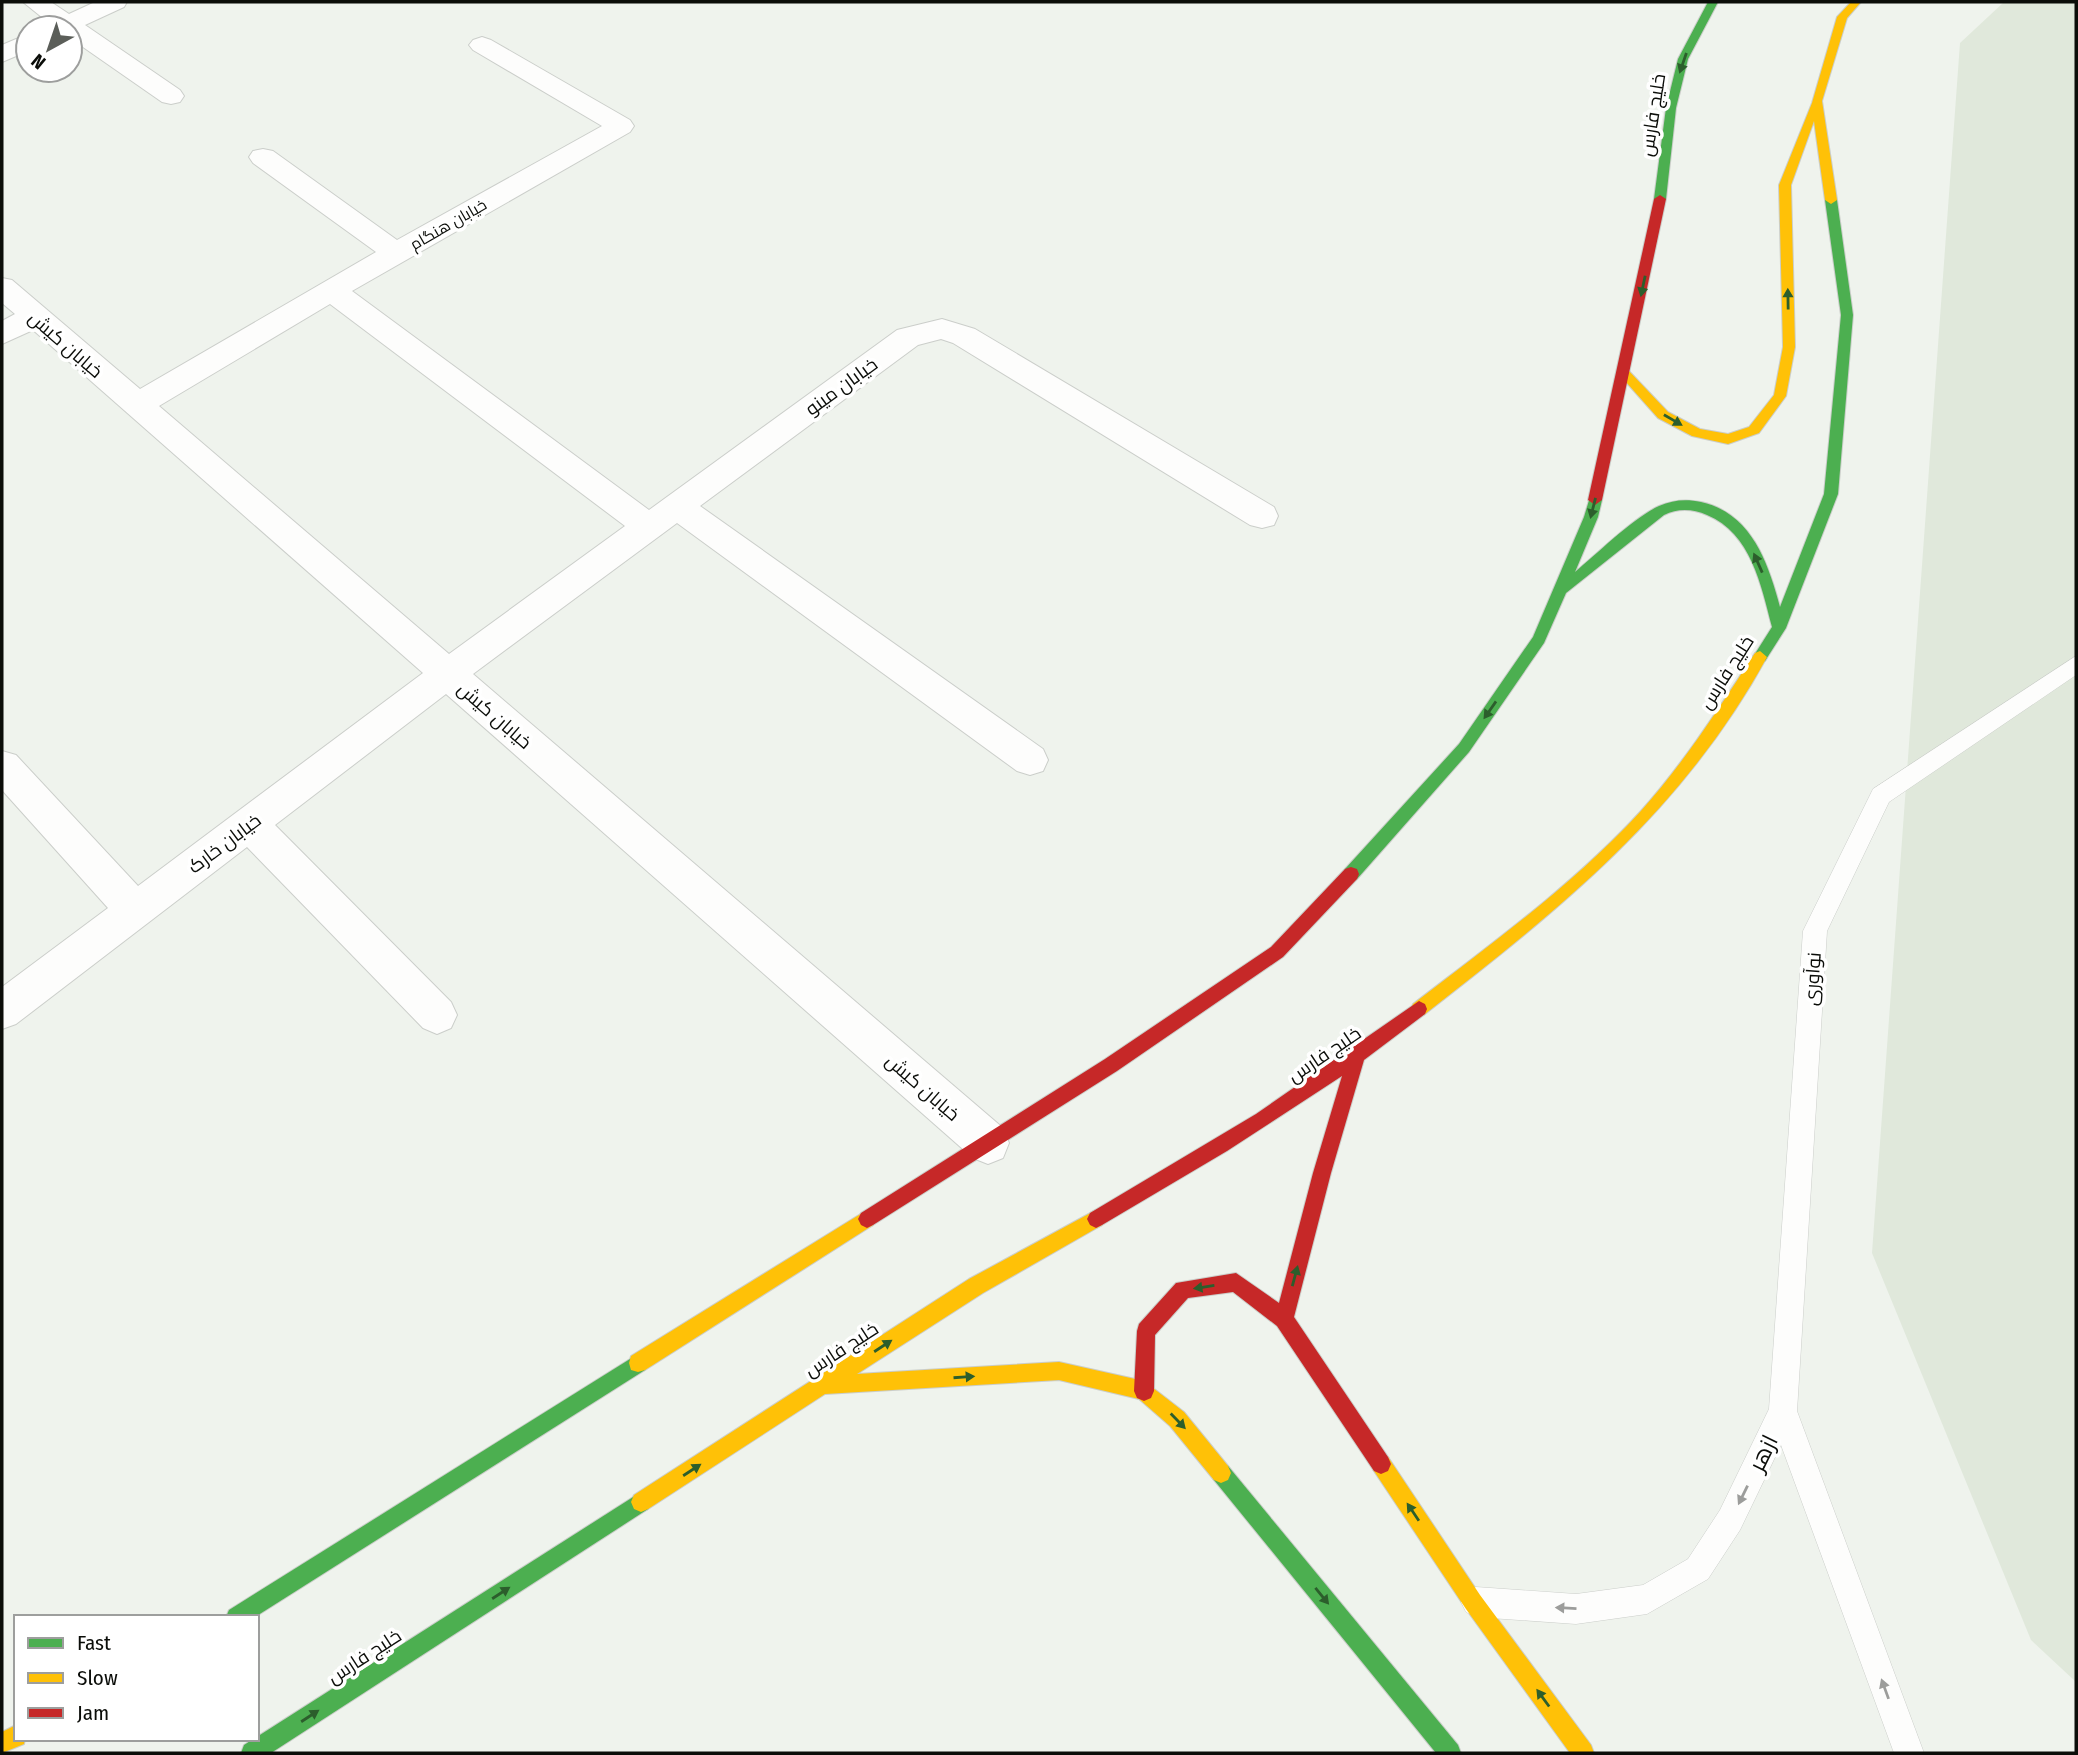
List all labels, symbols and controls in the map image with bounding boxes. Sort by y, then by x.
north arrow [14,14,84,84]
text: N [27,49,50,74]
one-way arrow [1677,52,1688,73]
street label: خلیج فارس [1635,72,1672,158]
street label: خیابان هنگام [407,195,491,256]
one-way arrow [1638,275,1649,297]
one-way arrow [1782,287,1793,309]
street label: خیابان کیش [24,306,107,383]
street label: خیابان مینو [801,352,882,420]
one-way arrow [1663,414,1683,426]
one-way arrow [1587,497,1598,519]
one-way arrow [1752,553,1764,573]
street label: خلیج فارس [1694,631,1760,715]
street label: خیابان کیش [453,677,536,754]
one-way arrow [1484,700,1497,719]
street label: خیابان خارک [183,808,265,878]
street label: نوآوری [1799,952,1826,1007]
street label: خلیج فارس [1283,1022,1366,1089]
street label: خیابان کیش [881,1049,964,1126]
one-way arrow [1290,1265,1301,1287]
one-way arrow [1193,1282,1215,1293]
street label: خلیج فارس [800,1317,884,1383]
one-way arrow [874,1340,893,1353]
one-way arrow [953,1371,975,1382]
one-way arrow [1169,1412,1185,1429]
street label: ازهر [1741,1430,1784,1478]
one-way arrow [683,1463,702,1476]
one-way arrow [1737,1485,1748,1505]
one-way arrow [1406,1502,1419,1522]
one-way arrow [492,1586,510,1600]
one-way arrow [1315,1587,1330,1605]
one-way arrow [1555,1603,1577,1614]
legend [14,1615,259,1741]
street label: خلیج فارس [323,1624,407,1690]
text: Fast [77,1630,111,1656]
text: Slow [77,1665,118,1691]
one-way arrow [1879,1679,1890,1700]
one-way arrow [1536,1689,1550,1707]
text: Jam [77,1700,109,1726]
one-way arrow [300,1710,320,1723]

